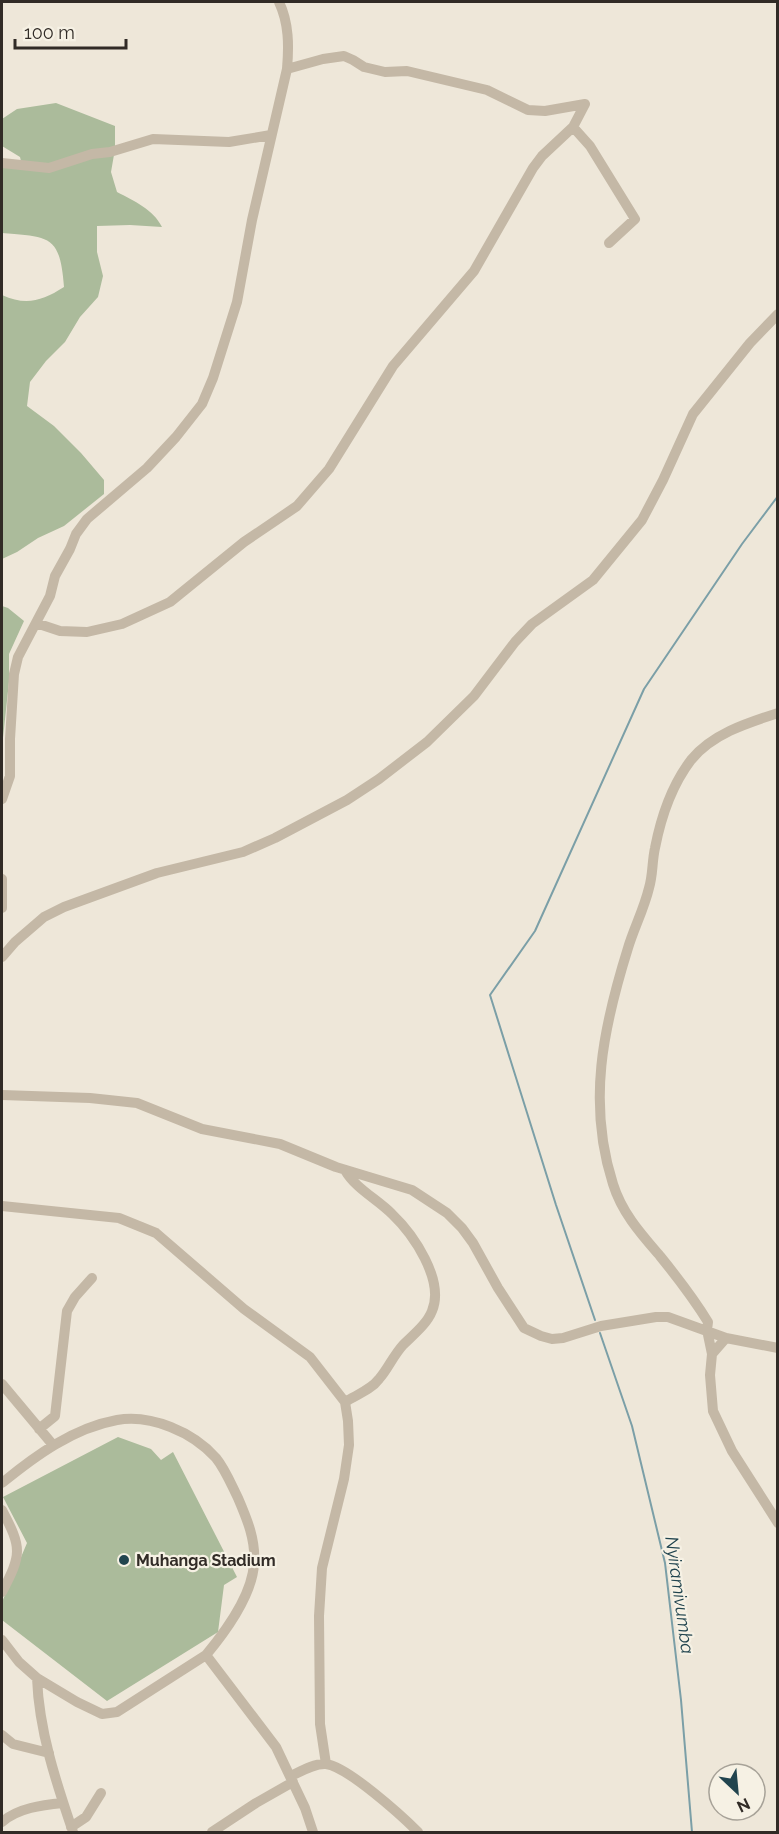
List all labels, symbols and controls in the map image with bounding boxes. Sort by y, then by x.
scale bar [15,12,126,50]
text: 100 m [24,22,75,43]
water label: Nyiramivumba [661,1535,699,1655]
place label: Muhanga Stadium [136,1551,276,1570]
marker: Muhanga Stadium [117,1553,131,1567]
north arrow [707,1762,767,1822]
text: N [734,1794,753,1816]

